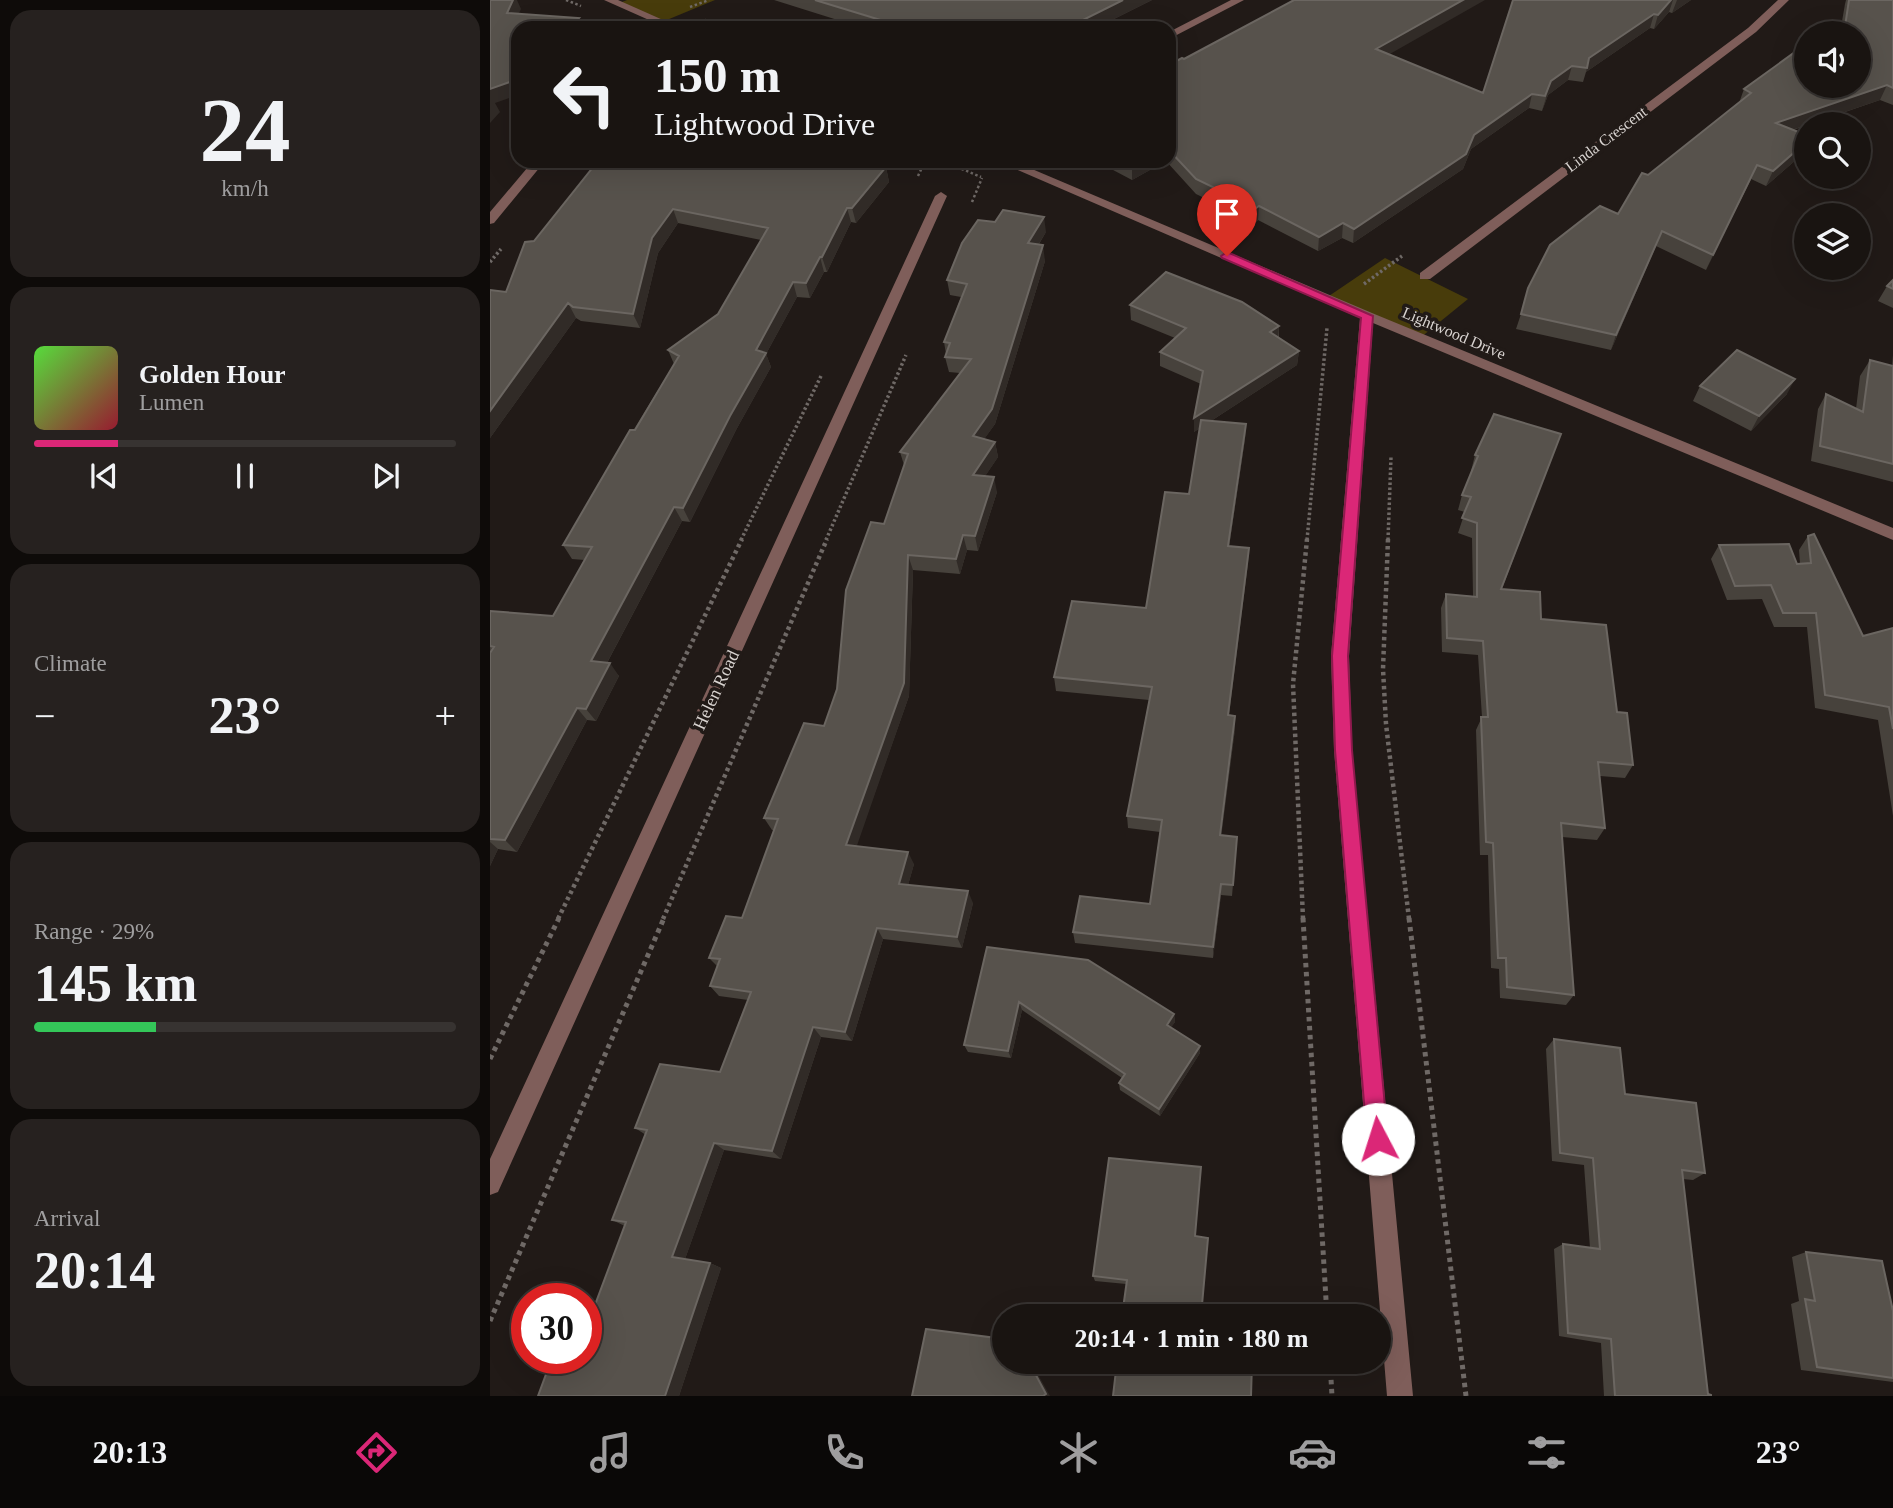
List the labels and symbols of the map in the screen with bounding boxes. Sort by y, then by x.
street label: Linda Crescent [1562,103,1650,175]
pin [1197,184,1257,256]
street label: Lightwood Drive [1399,304,1508,363]
street label: Helen Road [689,647,743,733]
position arrow [1341,1102,1415,1176]
speed limit sign: 30 [511,1283,602,1374]

